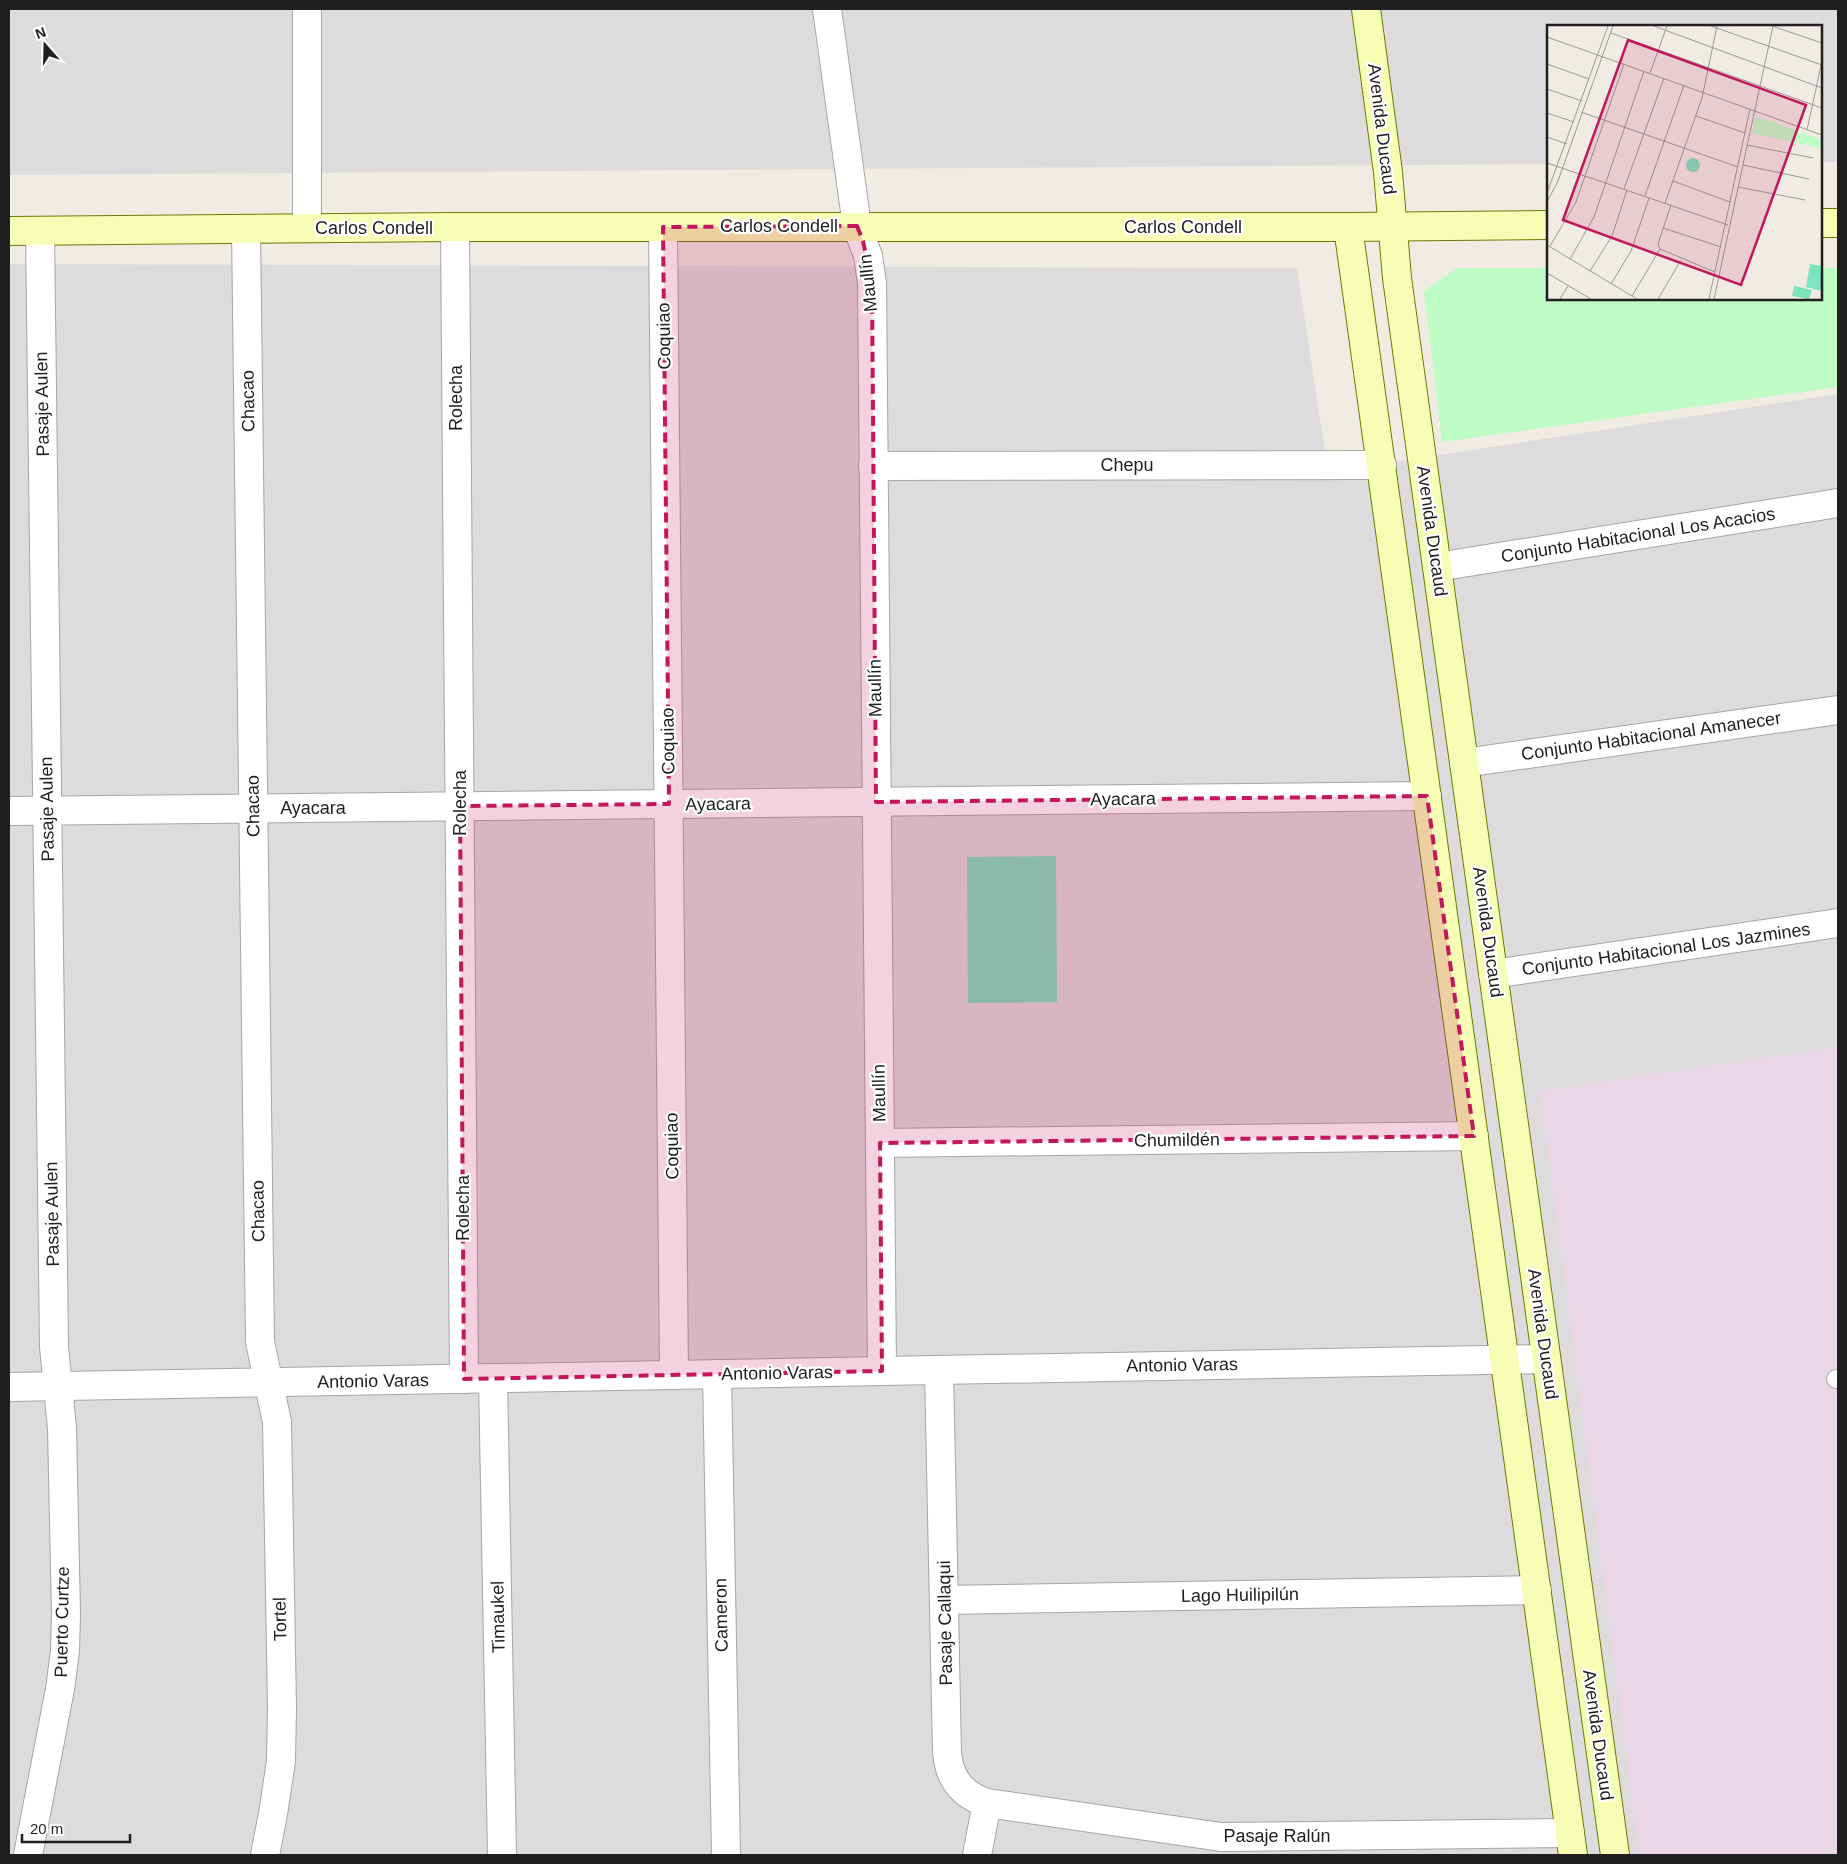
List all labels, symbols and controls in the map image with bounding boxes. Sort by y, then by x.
north arrow [20,20,70,70]
text: N [33,24,48,42]
inset map [1547,25,1822,300]
street label: Avenida Ducaud [1364,62,1400,196]
street label: Carlos Condell [720,216,838,236]
street label: Carlos Condell [1124,217,1242,237]
street label: Carlos Condell [315,218,433,238]
street label: Maullín [855,253,881,313]
street label: Coquiao [653,302,675,370]
street label: Pasaje Aulen [31,351,53,457]
street label: Rolecha [446,364,466,431]
street label: Chacao [237,370,259,432]
street label: Chepu [1100,455,1154,475]
street label: Avenida Ducaud [1413,464,1451,598]
street label: Conjunto Habitacional Los Acacios [1500,503,1776,567]
street label: Maullín [864,659,886,717]
street label: Coquiao [657,707,679,775]
street label: Conjunto Habitacional Amanecer [1520,708,1782,764]
street label: Pasaje Aulen [36,756,58,862]
street label: Rolecha [450,769,470,836]
street label: Chacao [242,775,264,837]
street label: Ayacara [1090,788,1157,810]
street label: Ayacara [685,793,752,815]
street label: Ayacara [280,798,347,818]
street label: Avenida Ducaud [1469,865,1507,999]
street label: Conjunto Habitacional Los Jazmines [1520,919,1812,979]
street label: Maullín [868,1064,890,1122]
street label: Coquiao [661,1112,683,1180]
street label: Chumildén [1134,1129,1220,1151]
street label: Pasaje Aulen [41,1161,63,1267]
street label: Rolecha [453,1174,473,1241]
street label: Chacao [247,1180,269,1242]
street label: Avenida Ducaud [1524,1267,1562,1401]
street label: Antonio Varas [1126,1354,1238,1376]
street label: Antonio Varas [721,1362,833,1384]
street label: Antonio Varas [317,1370,429,1392]
street label: Pasaje Callaqui [934,1560,956,1686]
street label: Puerto Curtze [51,1566,73,1678]
street label: Cameron [710,1578,732,1652]
street label: Timaukel [487,1581,509,1653]
street label: Lago Huilipilún [1181,1584,1299,1606]
street label: Tortel [270,1597,290,1641]
street label: Avenida Ducaud [1579,1668,1617,1802]
scale bar [22,1812,130,1844]
text: 20 m [30,1820,63,1837]
street label: Pasaje Ralún [1223,1826,1331,1846]

